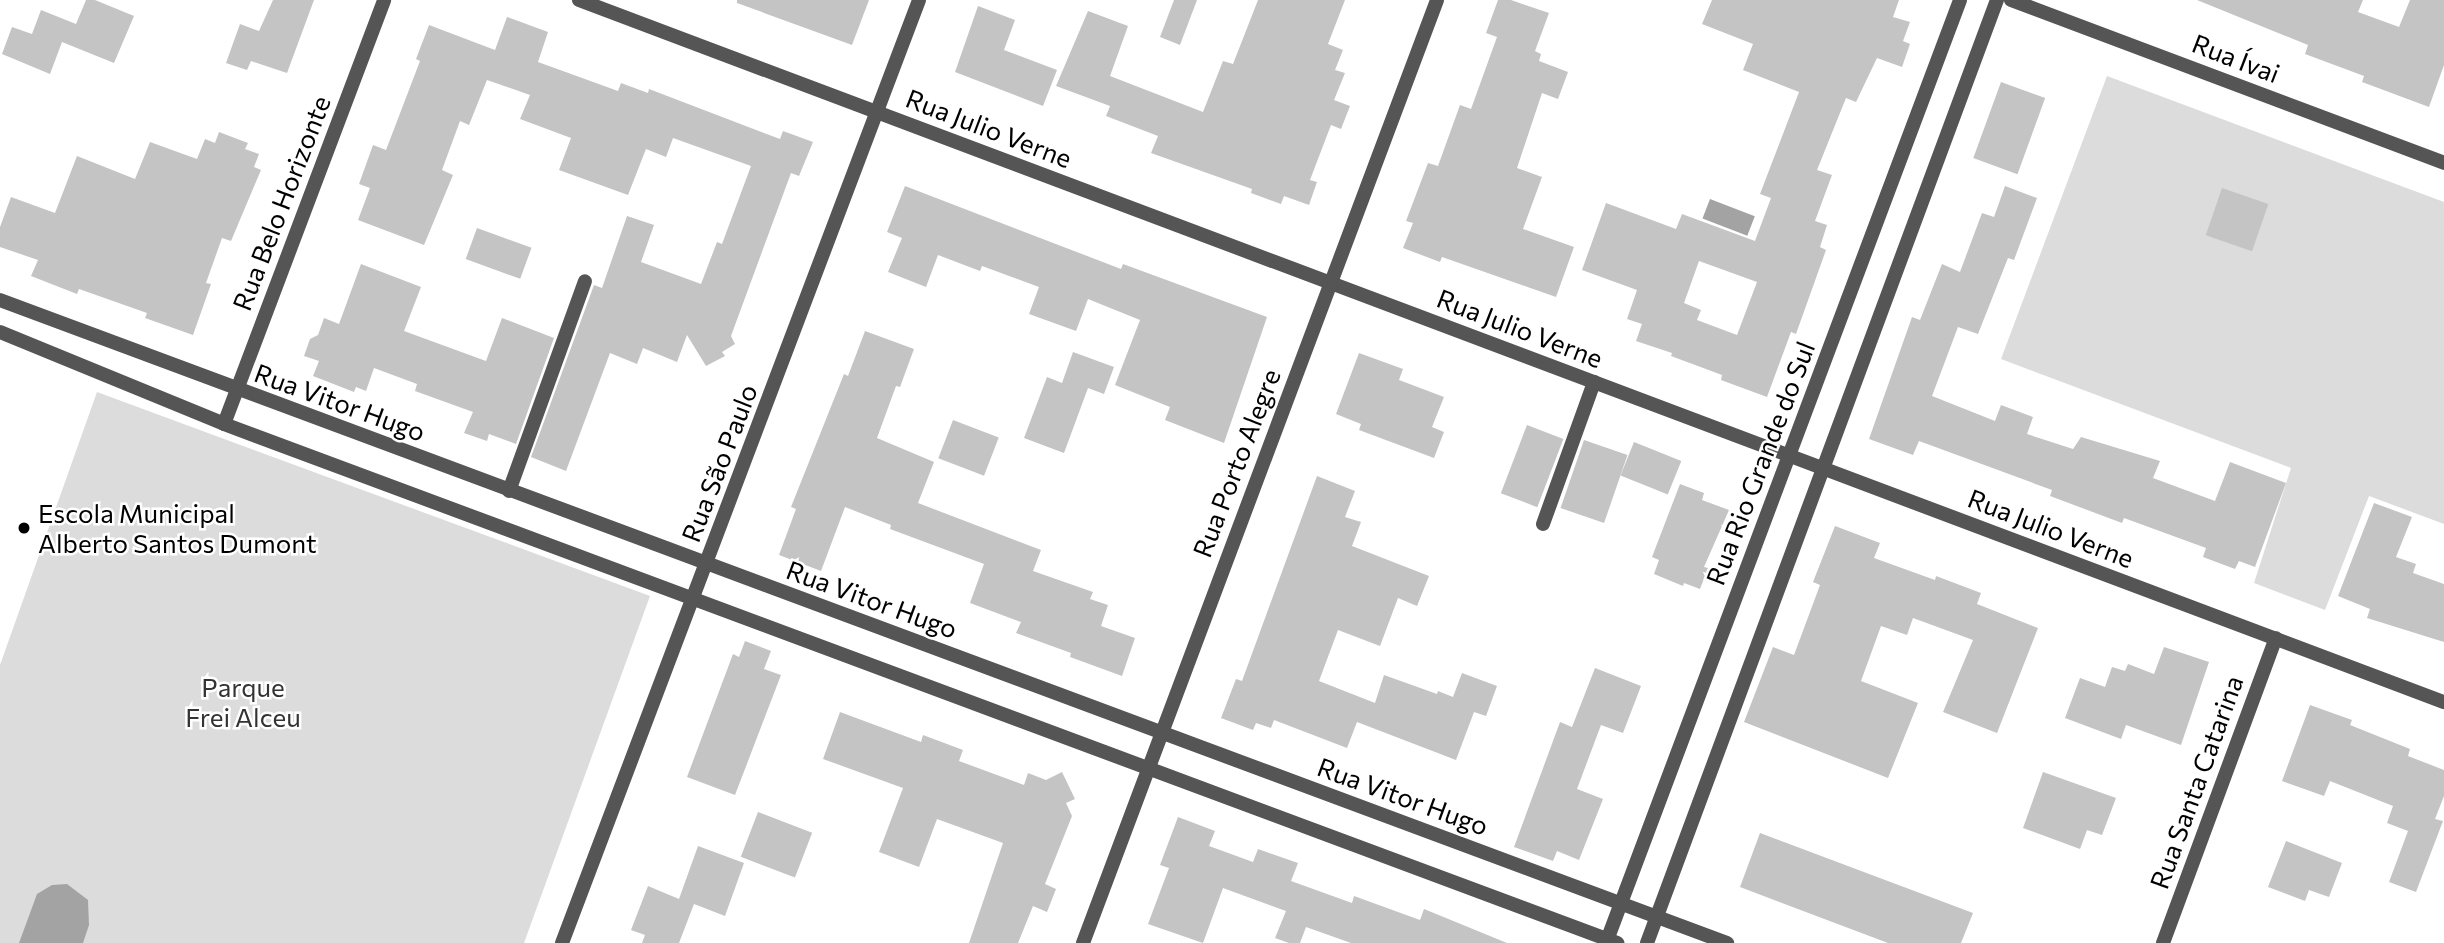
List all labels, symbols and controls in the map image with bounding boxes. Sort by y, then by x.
street label: Rua Ívai [2188,27,2284,89]
street label: Rua Julio Verne [902,82,1076,174]
street label: Rua Belo Horizonte [226,91,336,315]
street label: Rua Julio Verne [1433,282,1607,374]
street label: Rua Rio Grande do Sul [1699,337,1821,589]
street label: Rua Vitor Hugo [250,357,430,447]
street label: Rua Porto Alegre [1186,364,1286,562]
street label: Rua São Paulo [675,380,763,546]
street label: Rua Julio Verne [1964,482,2138,574]
place label: Escola Municipal Alberto Santos Dumont [38,497,317,558]
marker: Escola Municipal Alberto Santos Dumont [16,520,32,536]
street label: Rua Vitor Hugo [782,554,962,644]
park label: Parque Frei Alceu [185,671,301,732]
street label: Rua Santa Catarina [2143,671,2249,893]
street label: Rua Vitor Hugo [1313,751,1493,841]

